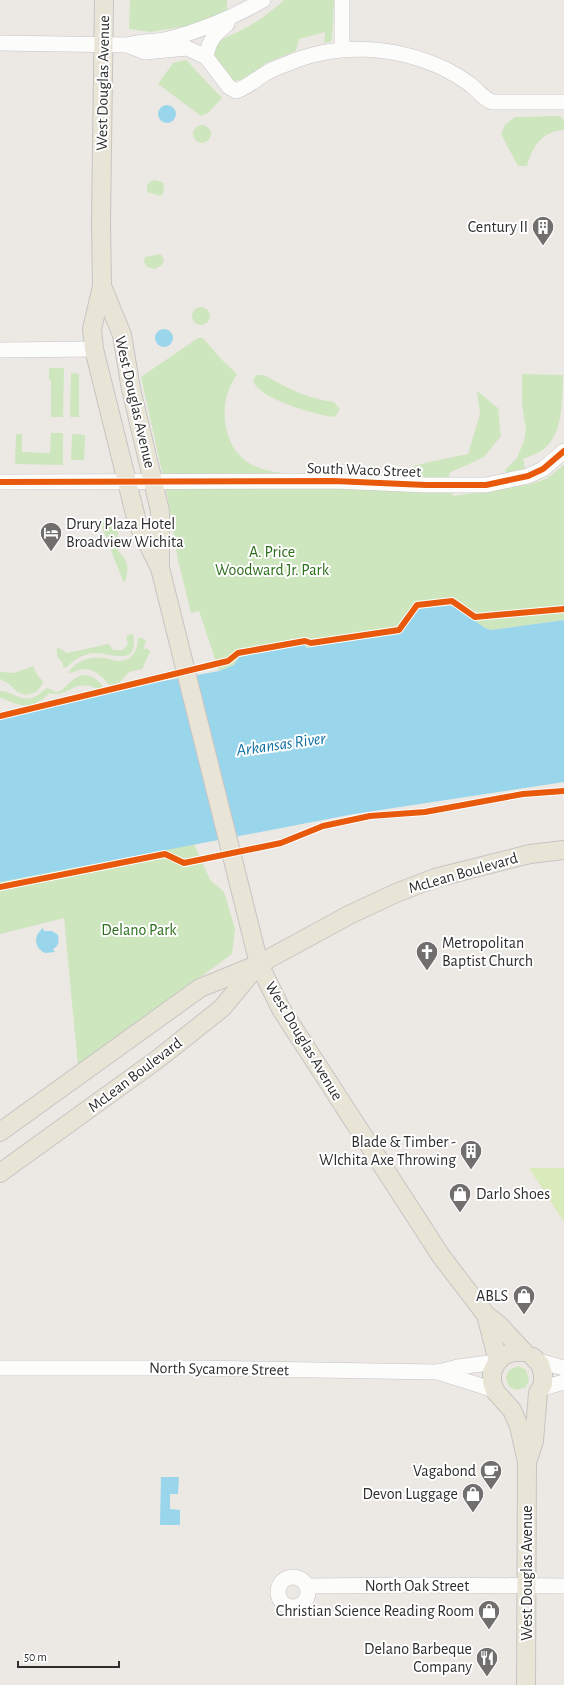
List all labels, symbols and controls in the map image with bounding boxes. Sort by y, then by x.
street label: West Douglas Avenue [94,15,112,151]
building icon: Century II [530,214,556,247]
place label: Century II [468,219,528,236]
street label: West Douglas Avenue [112,334,158,470]
street label: South Waco Street [307,460,421,480]
place label: Drury Plaza Hotel Broadview Wichita [66,516,184,550]
hotel icon: Drury Plaza Hotel Broadview Wichita [38,520,64,553]
park label: A. Price Woodward Jr. Park [215,544,330,578]
water label: Arkansas River [234,729,327,759]
street label: McLean Boulevard [407,850,519,896]
park label: Delano Park [101,922,177,938]
place label: Metropolitan Baptist Church [442,935,533,969]
church icon: Metropolitan Baptist Church [414,939,440,972]
street label: West Douglas Avenue [262,979,346,1103]
street label: McLean Boulevard [85,1035,185,1115]
place label: Blade & Timber - WIchita Axe Throwing [319,1134,456,1168]
building icon: Blade & Timber - WIchita Axe Throwing [458,1138,484,1171]
shop icon: Darlo Shoes [447,1181,473,1214]
place label: Darlo Shoes [476,1186,550,1202]
shop icon: ABLS [511,1283,537,1316]
place label: ABLS [476,1288,508,1304]
street label: North Sycamore Street [149,1360,289,1379]
cafe icon: Vagabond [478,1458,504,1491]
place label: Vagabond [413,1463,476,1479]
shop icon: Devon Luggage [460,1481,486,1514]
place label: Devon Luggage [362,1486,458,1502]
street label: West Douglas Avenue [519,1505,535,1641]
street label: North Oak Street [365,1578,469,1594]
shop icon: Christian Science Reading Room [476,1598,502,1631]
place label: Christian Science Reading Room [276,1603,474,1619]
place label: Delano Barbeque Company [364,1641,472,1676]
scale bar [18,1643,119,1669]
restaurant icon: Delano Barbeque Company [474,1645,500,1678]
text: 50 m [24,1651,47,1663]

